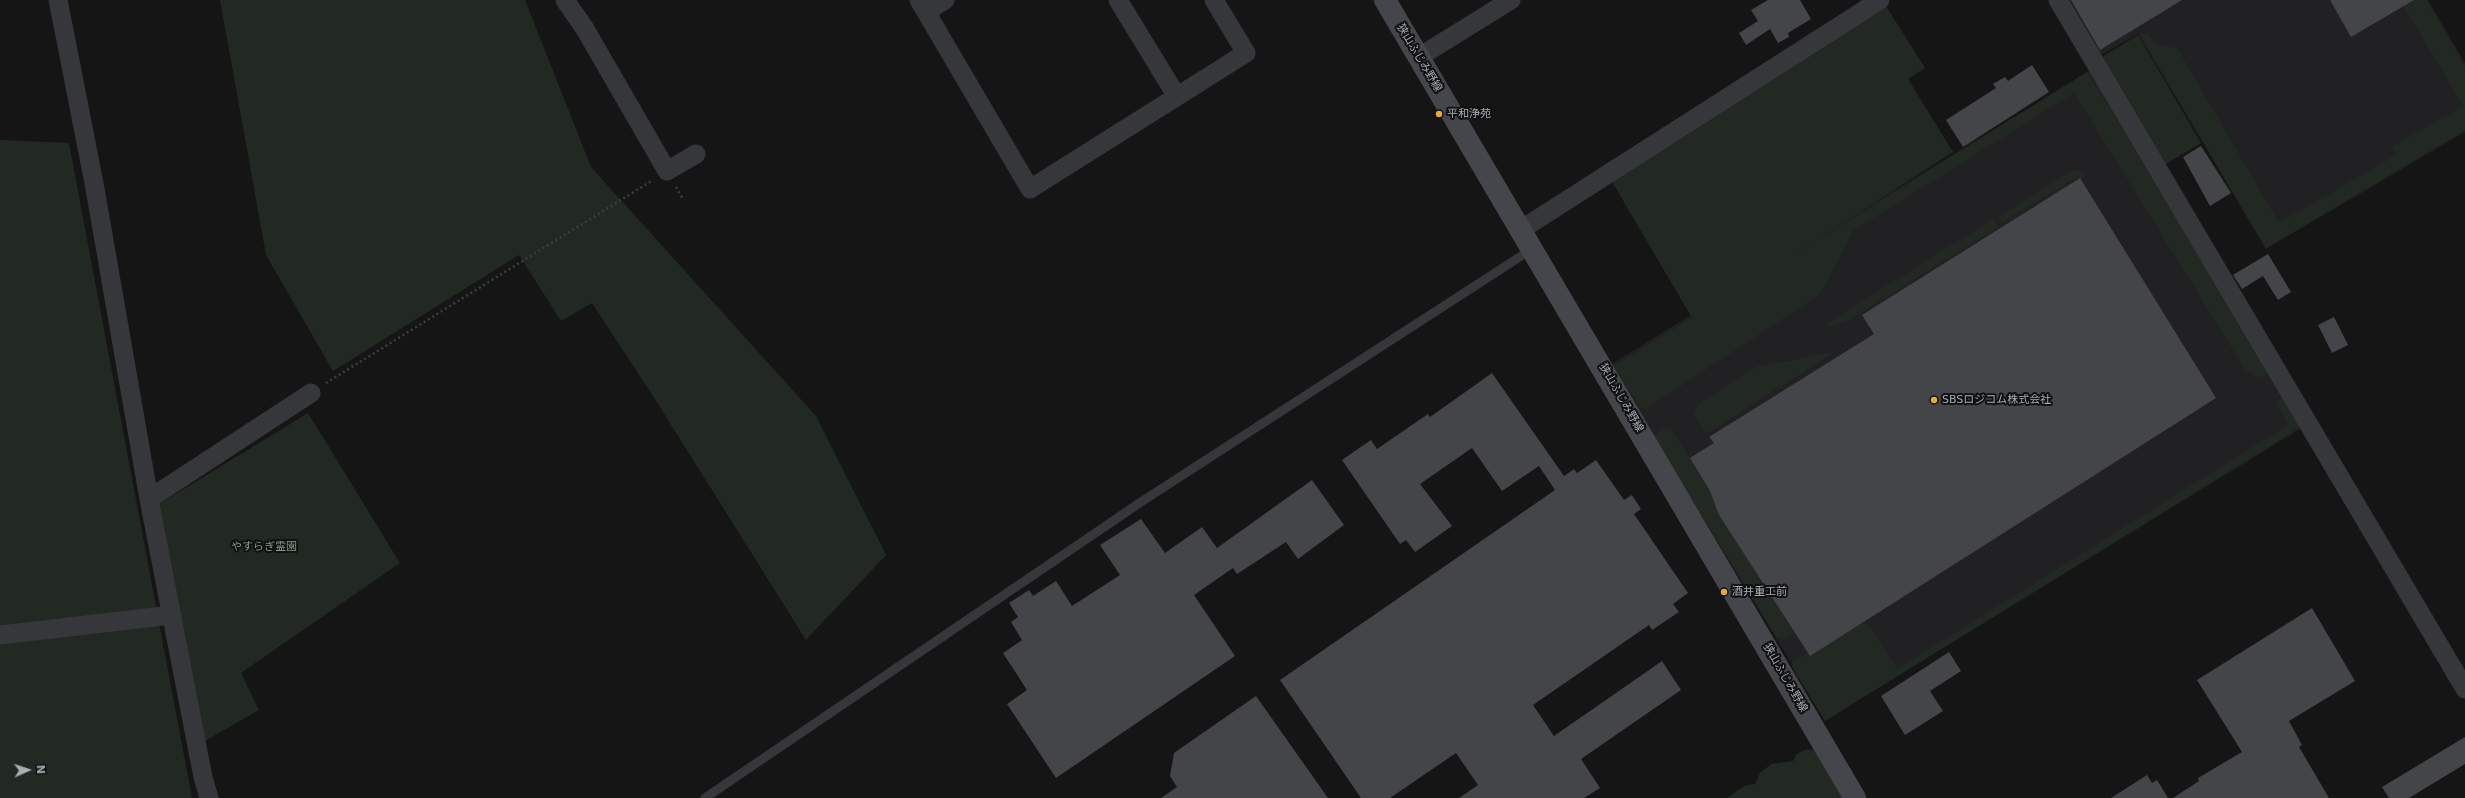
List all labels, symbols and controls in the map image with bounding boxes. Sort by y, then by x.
street label: 狭山ふじみ野線 [1394,22,1444,94]
place label: 平和浄苑 [1447,107,1491,121]
marker: 平和浄苑 [1434,109,1444,119]
street label: 狭山ふじみ野線 [1596,361,1646,435]
place label: SBSロジコム株式会社 [1942,393,2051,407]
marker: SBSロジコム株式会社 [1929,395,1939,405]
park label: やすらぎ霊園 [231,540,297,554]
place label: 酒井重工前 [1732,585,1787,599]
marker: 酒井重工前 [1719,587,1729,597]
street label: 狭山ふじみ野線 [1760,641,1810,715]
north arrow [8,750,48,790]
text: N [34,764,47,774]

